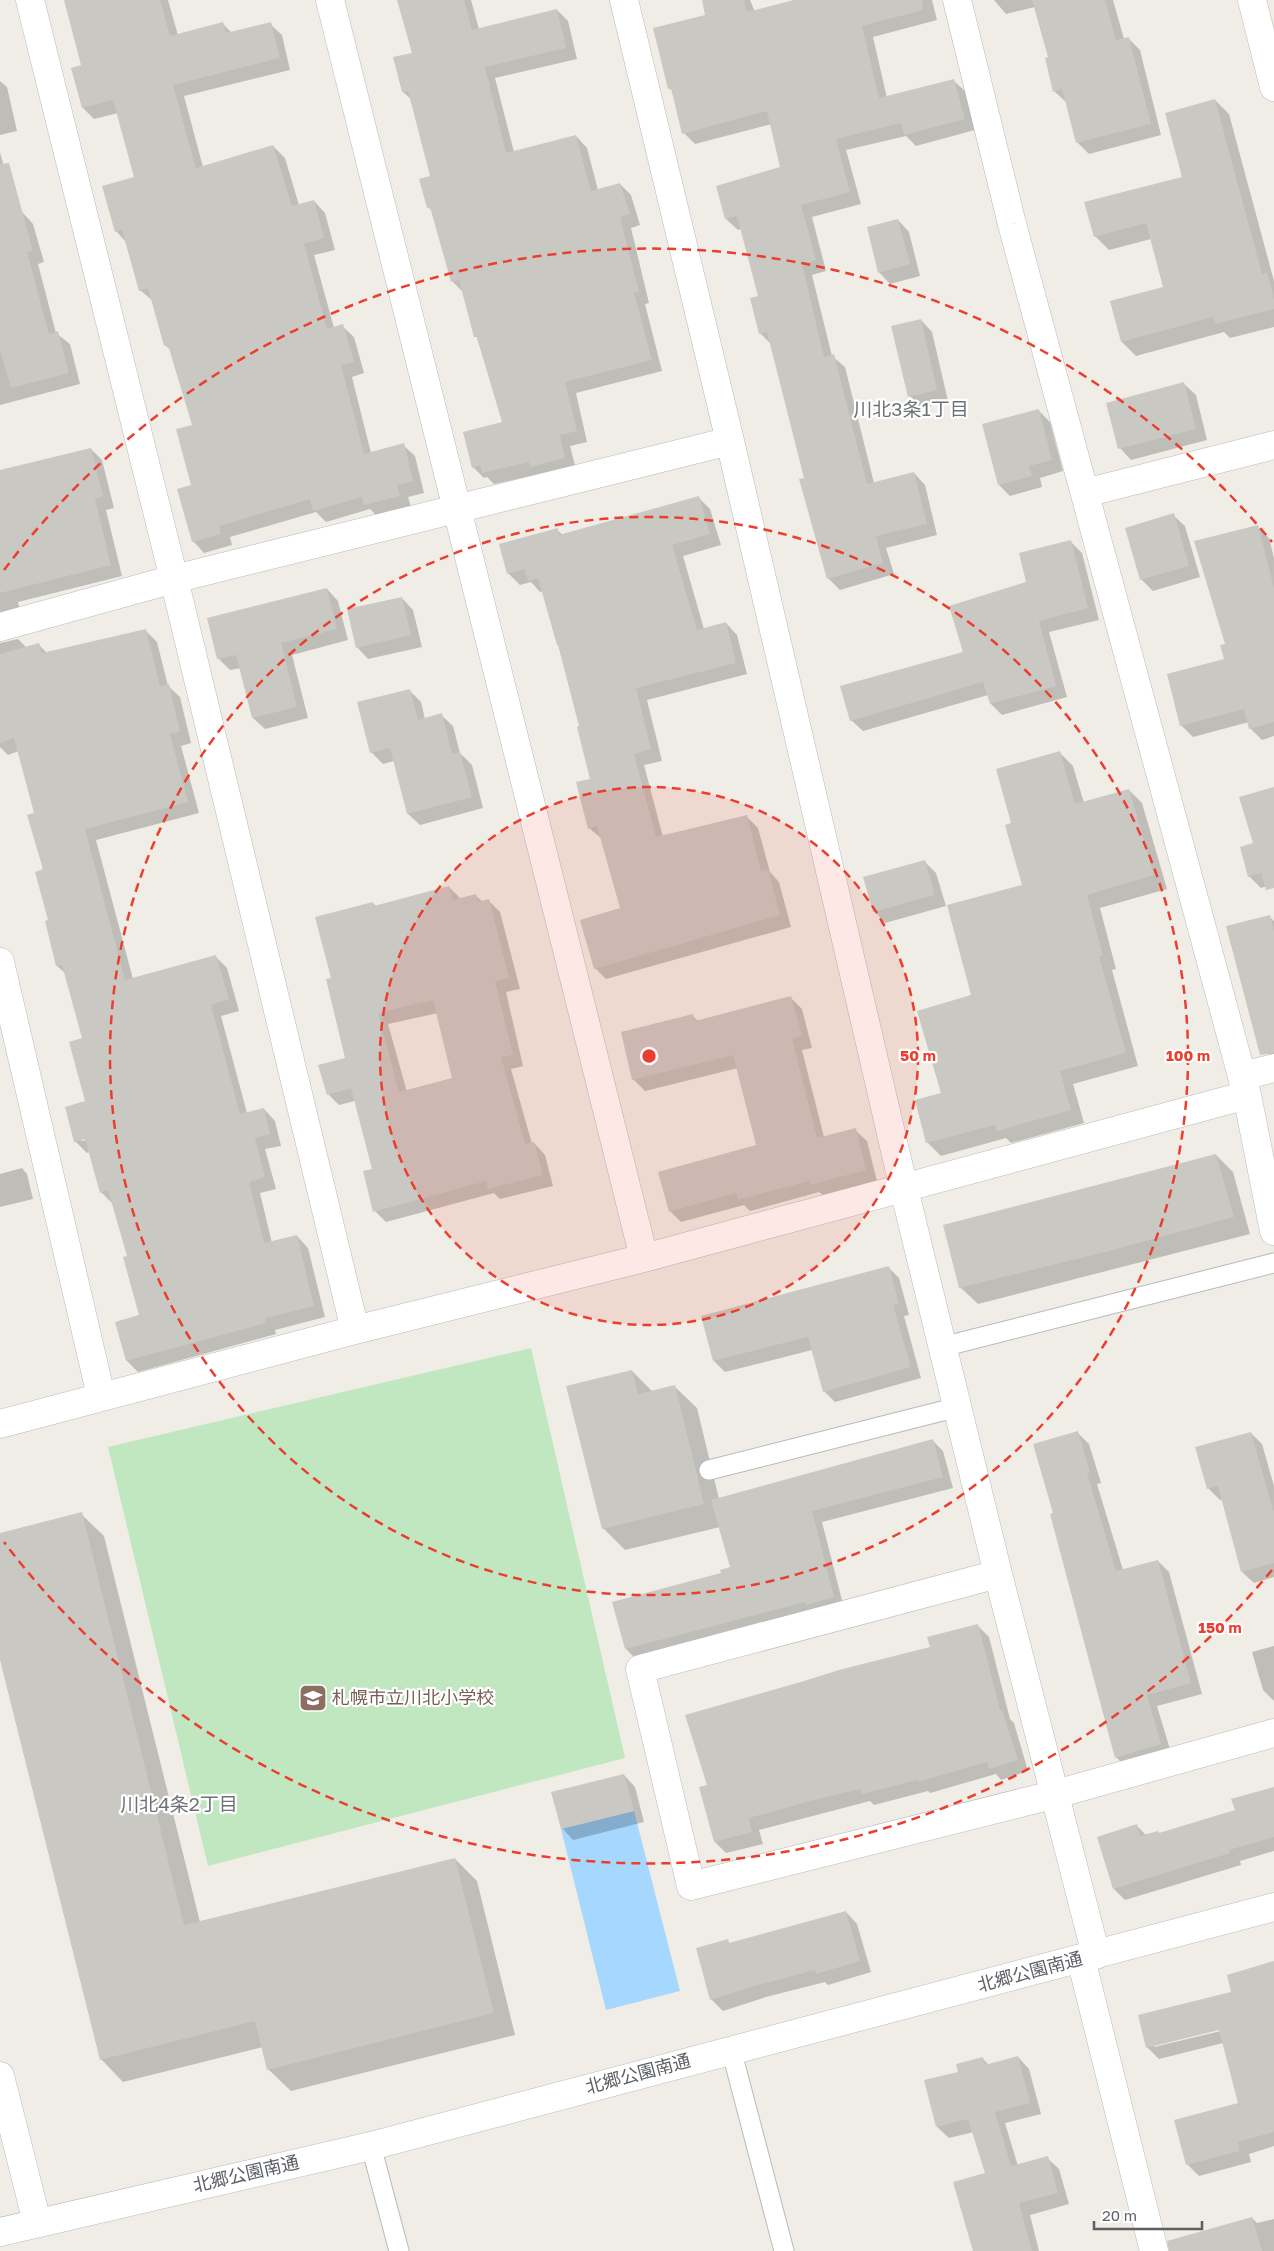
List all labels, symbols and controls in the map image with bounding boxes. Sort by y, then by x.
district label: 川北3条1丁目 [853,397,969,420]
text: 50 m [900,1046,936,1064]
text: 100 m [1166,1046,1210,1064]
centre of rings [640,1047,658,1065]
text: 150 m [1198,1618,1242,1636]
school or university icon: 札幌市立川北小学校 [298,1683,328,1713]
place label: 札幌市立川北小学校 [332,1686,494,1708]
district label: 川北4条2丁目 [120,1792,238,1815]
street label: 北郷公園南通 [975,1946,1085,1996]
street label: 北郷公園南通 [583,2048,693,2098]
street label: 北郷公園南通 [191,2150,301,2196]
scale bar [1094,2198,1202,2230]
text: 20 m [1102,2206,1137,2224]

